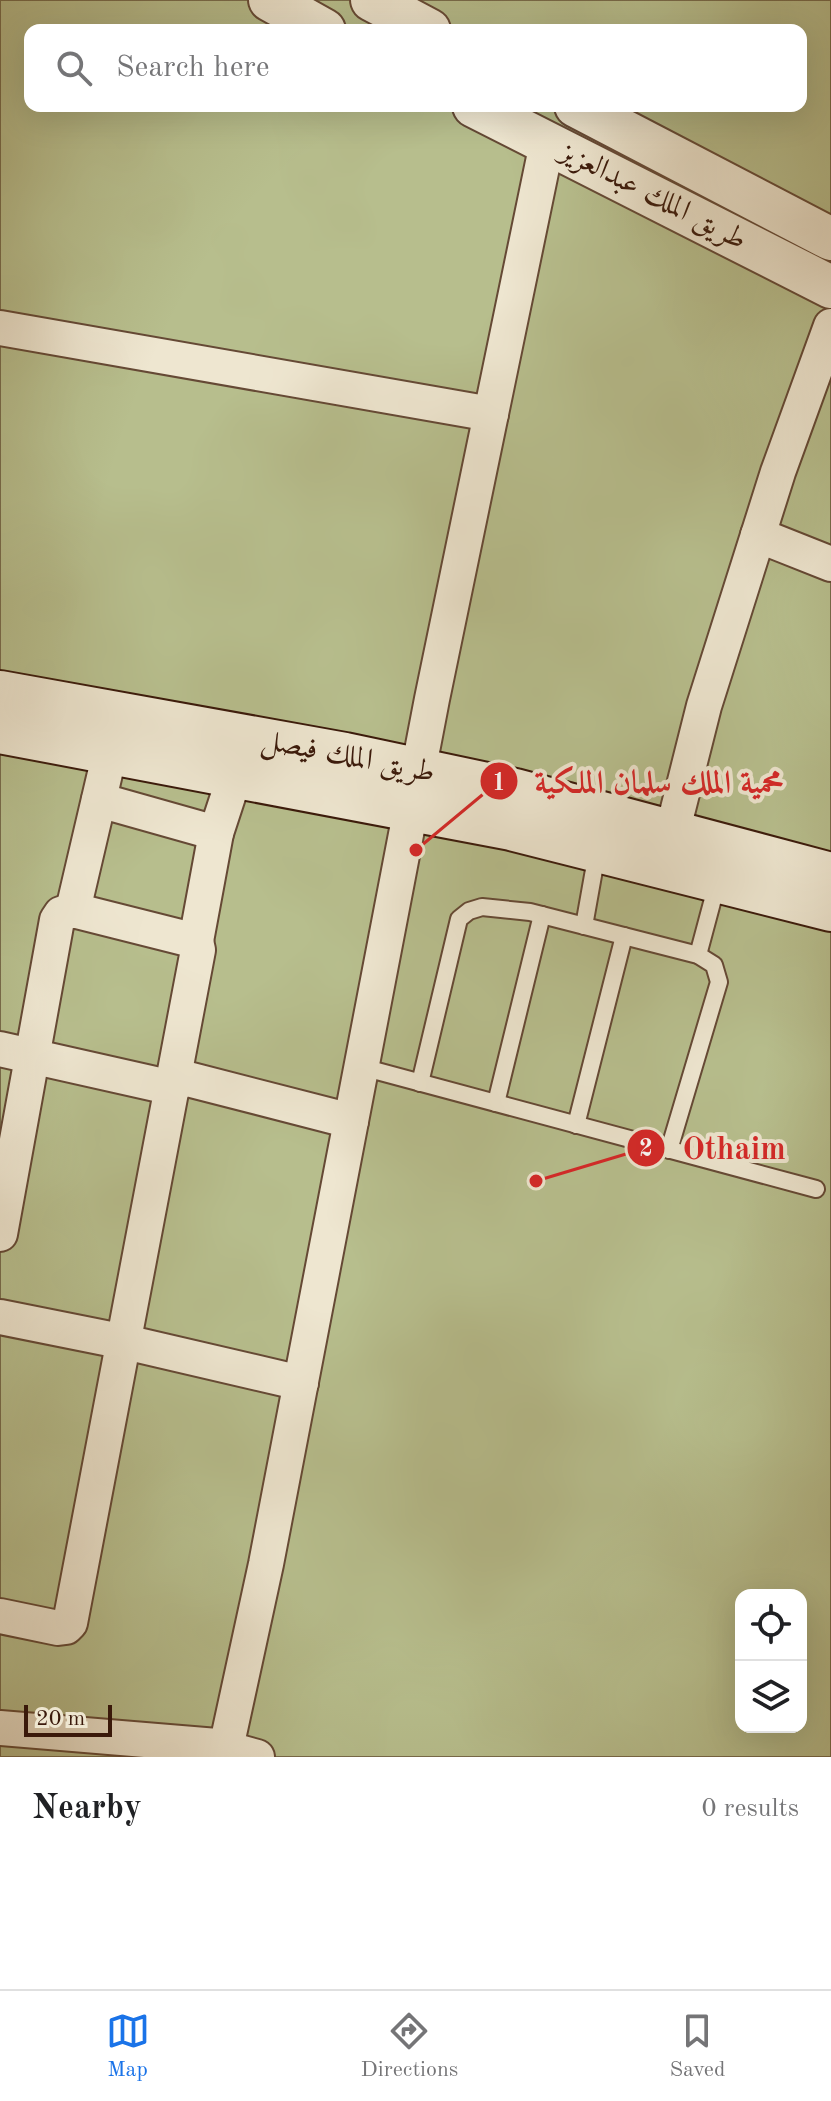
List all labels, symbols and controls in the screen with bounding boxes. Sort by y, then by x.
search box [24,24,807,112]
icon: search [52,46,96,90]
text: Search here [116,53,270,83]
street label: طريق الملك عبدالعزيز [551,135,751,258]
street label: طريق الملك فيصل [258,725,437,792]
callout: محمية الملك سلمان الملكية [479,753,800,809]
text: محمية الملك سلمان الملكية [535,765,783,801]
text: 1 [492,772,506,796]
callout: Othaim [626,1120,802,1176]
text: Othaim [682,1135,786,1167]
text: 2 [639,1138,653,1162]
map controls [735,1589,807,1733]
button: locate [735,1589,807,1661]
button: layers [735,1661,807,1733]
scale bar [24,1701,112,1737]
text: 20 m [36,1708,85,1730]
text: Nearby [32,1792,142,1826]
text: 0 results [701,1796,799,1822]
tab: Map [106,2009,150,2084]
tab: Directions [361,2009,458,2084]
tab: Saved [669,2009,725,2084]

